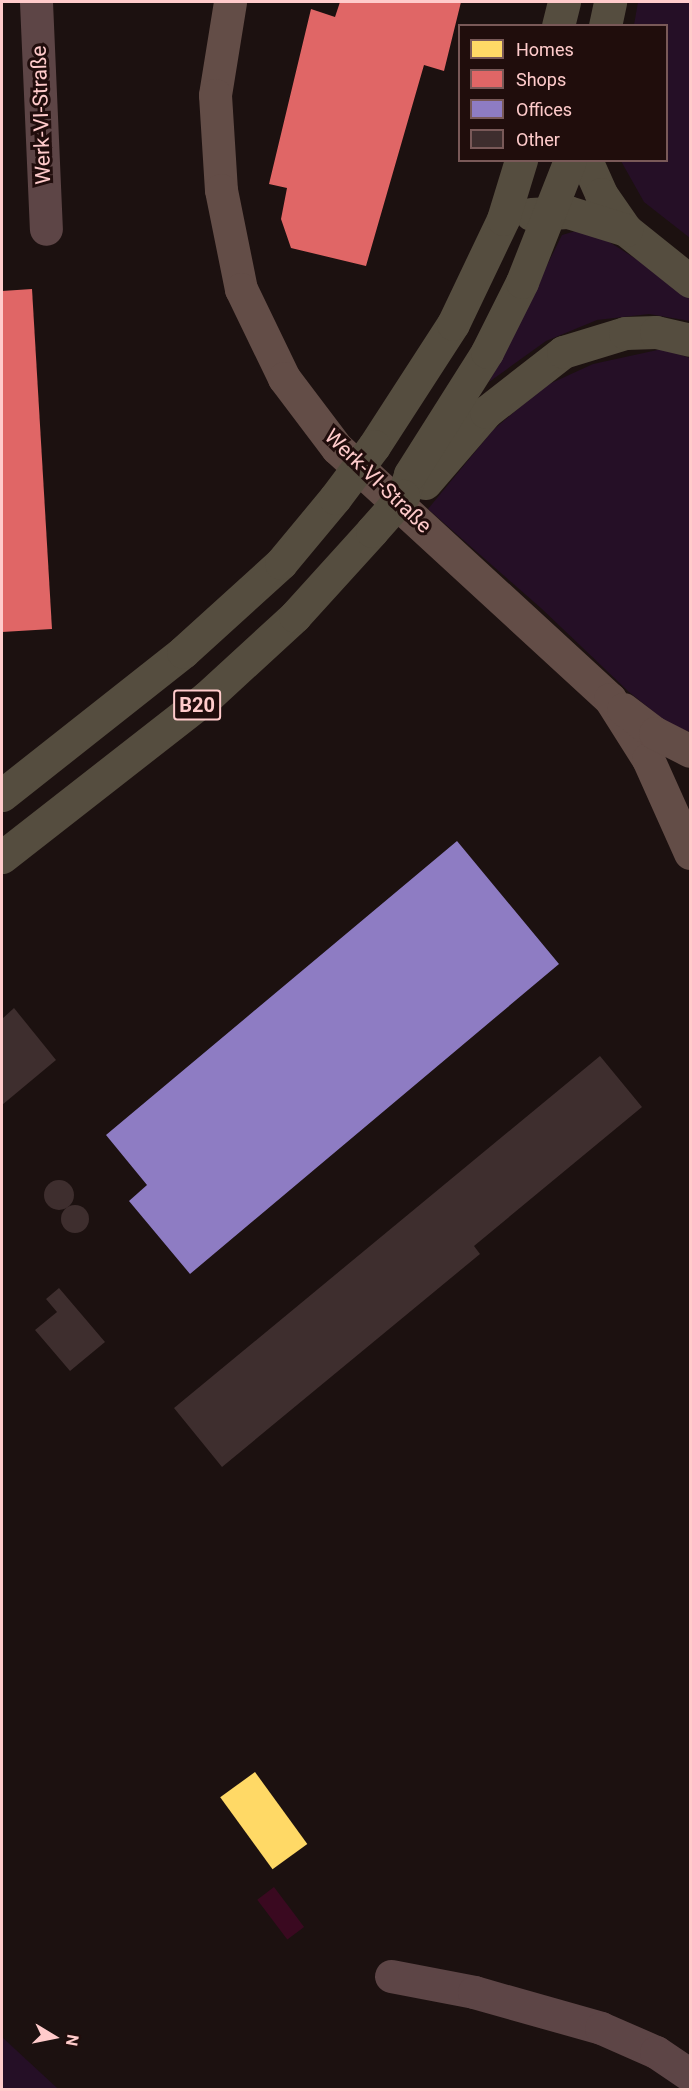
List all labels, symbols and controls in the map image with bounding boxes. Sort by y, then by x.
legend [458,24,668,162]
text: Homes [516,39,574,60]
street label: Werk-VI-Straße [26,45,56,185]
text: Shops [516,69,566,90]
text: Offices [516,99,572,120]
text: Other [516,129,560,150]
street label: Werk-VI-Straße [319,424,437,538]
road number: B20 [173,688,221,722]
north arrow [24,2007,84,2067]
text: N [62,2033,83,2047]

